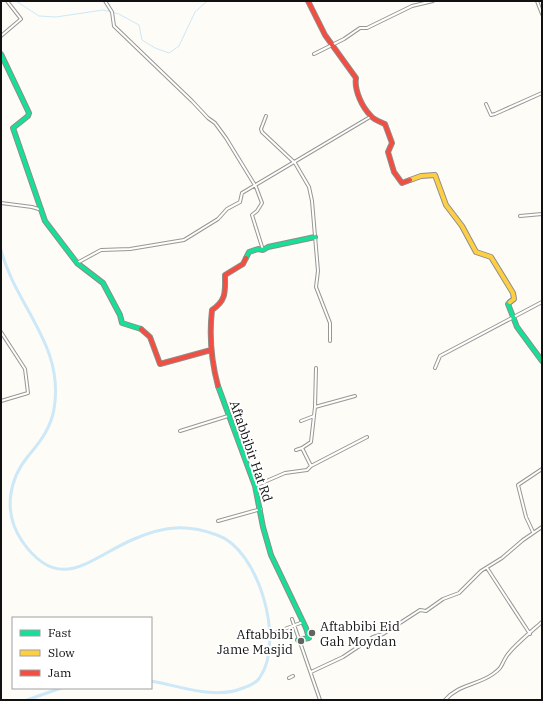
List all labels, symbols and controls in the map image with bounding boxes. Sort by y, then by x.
street label: Aftabbibir Hat Rd [226,398,276,504]
legend [12,617,152,689]
place label: Aftabbibi Eid Gah Moydan [320,618,400,650]
text: Fast [48,625,72,640]
place label: Aftabbibi Jame Masjid [217,626,293,658]
marker: Aftabbibi Eid Gah Moydan [307,628,317,638]
marker: Aftabbibi Jame Masjid [296,636,306,646]
text: Slow [48,645,75,660]
text: Jam [48,665,72,680]

